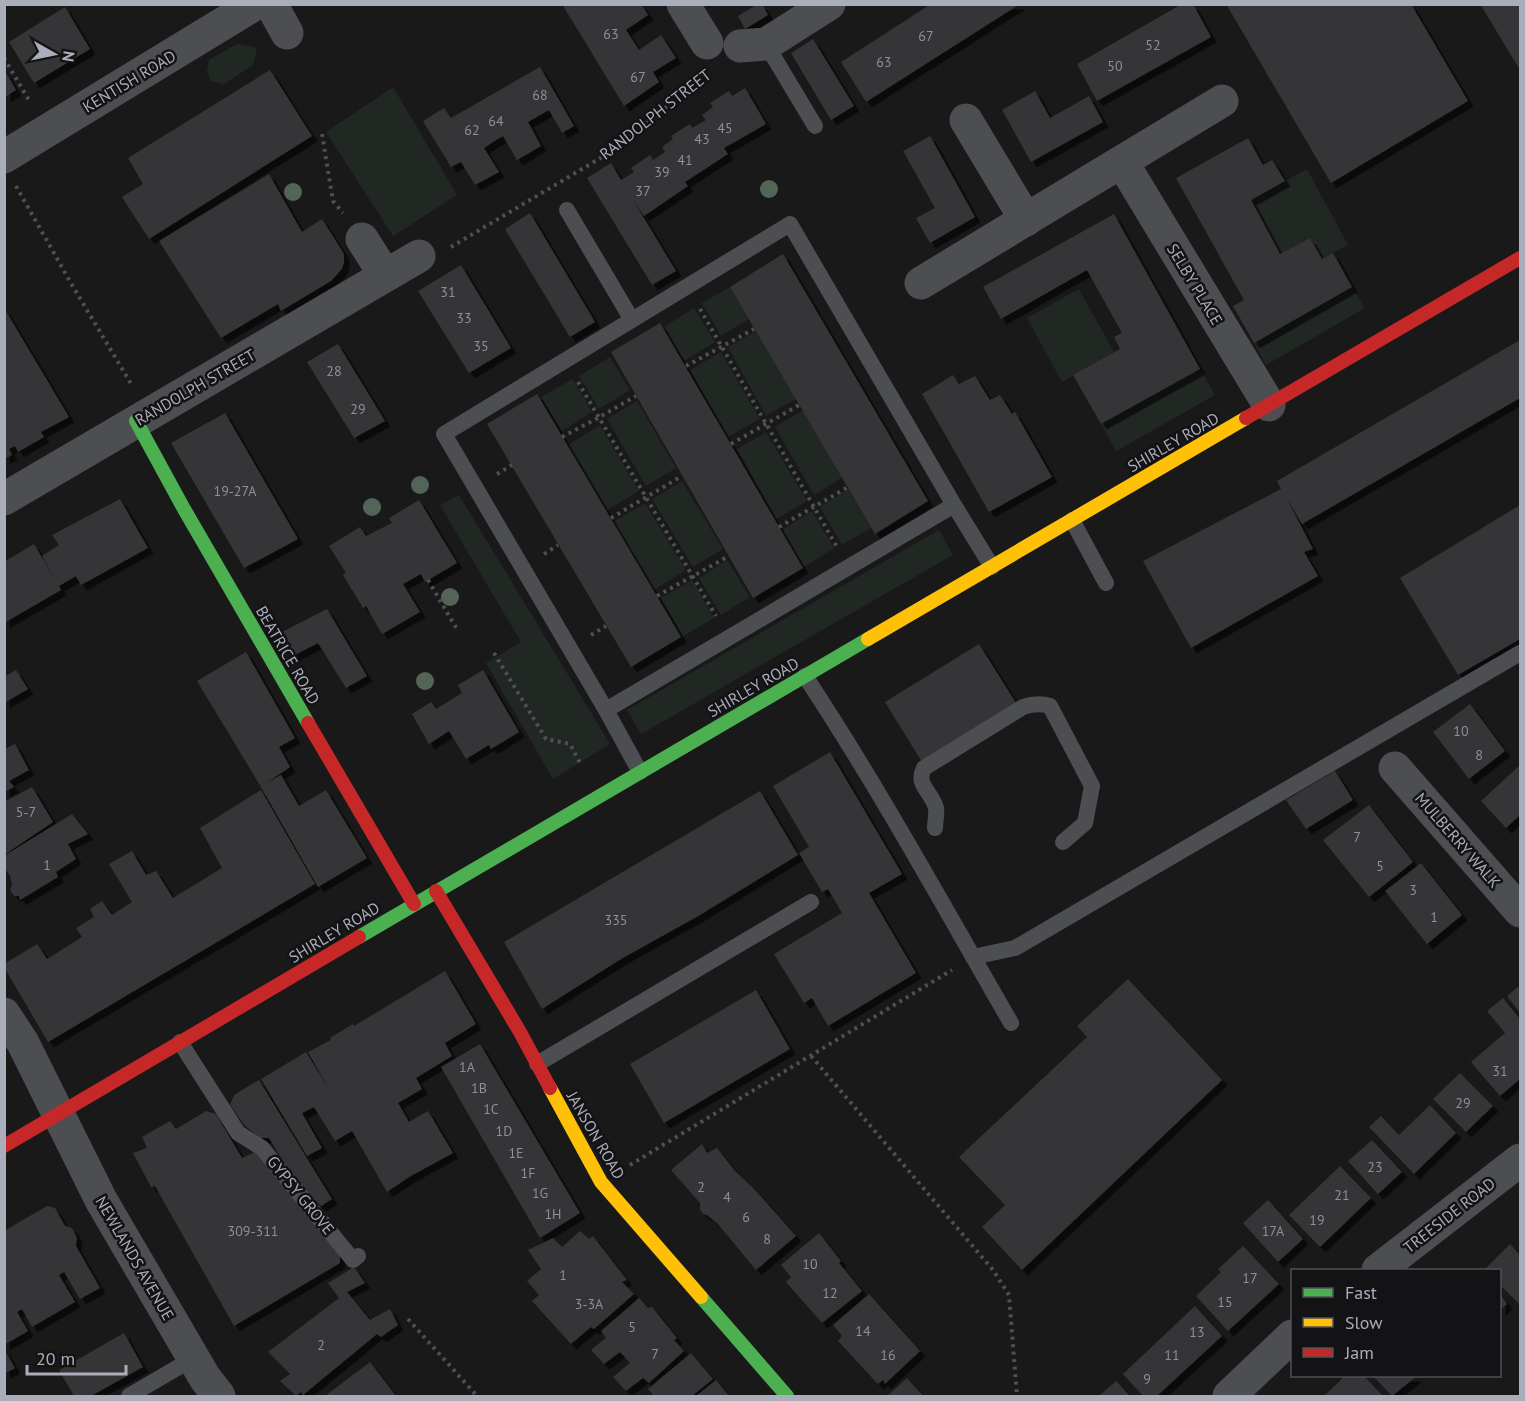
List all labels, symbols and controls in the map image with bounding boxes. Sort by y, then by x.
north arrow [24,24,84,84]
house number: 63 [603,25,619,43]
house number: 67 [918,27,934,45]
house number: 52 [1145,36,1161,54]
street label: KENTISH ROAD [79,45,179,117]
text: N [58,50,80,63]
house number: 63 [876,53,892,71]
house number: 50 [1107,57,1123,75]
street label: RANDOLPH STREET [595,64,715,164]
house number: 67 [630,68,646,86]
house number: 68 [532,86,548,104]
house number: 64 [488,112,504,130]
house number: 45 [717,119,733,137]
house number: 62 [464,121,480,139]
house number: 43 [694,130,710,148]
house number: 41 [677,151,693,169]
house number: 39 [654,163,670,181]
house number: 37 [635,182,651,200]
street label: SELBY PLACE [1163,240,1227,328]
house number: 31 [440,283,456,301]
house number: 33 [456,309,472,327]
house number: 35 [473,337,489,355]
street label: RANDOLPH STREET [131,344,259,430]
house number: 28 [326,362,342,380]
house number: 29 [350,400,366,418]
street label: SHIRLEY ROAD [1124,408,1222,476]
house number: 19-27A [214,482,257,500]
street label: BEATRICE ROAD [252,602,324,708]
street label: SHIRLEY ROAD [704,653,802,721]
house number: 10 [1453,722,1469,740]
house number: 8 [1475,746,1483,764]
street label: MULBERRY WALK [1411,788,1505,892]
house number: 5-7 [16,803,36,821]
house number: 7 [1353,828,1361,846]
house number: 1 [43,856,51,874]
house number: 5 [1376,857,1384,875]
house number: 3 [1409,881,1417,899]
street label: SHIRLEY ROAD [285,897,383,967]
house number: 1 [1430,908,1438,926]
house number: 335 [605,911,627,929]
house number: 1A [459,1058,476,1076]
house number: 31 [1492,1062,1508,1080]
house number: 1B [471,1079,487,1097]
street label: JANSON ROAD [562,1087,629,1183]
house number: 29 [1455,1094,1471,1112]
house number: 1C [483,1100,499,1118]
house number: 1D [496,1122,512,1140]
house number: 1E [508,1144,524,1162]
street label: GYPSY GROVE [263,1151,339,1239]
house number: 23 [1367,1158,1383,1176]
house number: 1F [521,1164,535,1182]
street label: TREESIDE ROAD [1399,1173,1499,1257]
house number: 2 [697,1178,705,1196]
house number: 1G [532,1184,548,1202]
house number: 21 [1334,1186,1350,1204]
house number: 4 [723,1188,731,1206]
street label: NEWLANDS AVENUE [91,1192,179,1324]
house number: 1H [544,1205,562,1223]
house number: 6 [742,1208,750,1226]
house number: 19 [1309,1211,1325,1229]
house number: 309-311 [228,1222,278,1240]
house number: 17A [1262,1222,1285,1240]
house number: 8 [763,1230,771,1248]
house number: 10 [802,1255,818,1273]
house number: 1 [559,1266,567,1284]
house number: 17 [1242,1269,1258,1287]
legend [1291,1269,1501,1377]
text: Fast [1345,1281,1377,1304]
house number: 12 [822,1284,838,1302]
house number: 15 [1217,1293,1233,1311]
house number: 3-3A [575,1295,604,1313]
text: Slow [1345,1311,1383,1334]
house number: 5 [628,1318,636,1336]
house number: 14 [855,1322,871,1340]
house number: 13 [1189,1323,1205,1341]
house number: 2 [317,1336,325,1354]
scale bar [27,1338,126,1376]
text: Jam [1344,1341,1374,1364]
house number: 7 [651,1345,659,1363]
house number: 16 [880,1346,896,1364]
house number: 11 [1164,1346,1180,1364]
text: 20 m [36,1347,75,1370]
house number: 9 [1143,1370,1151,1388]

